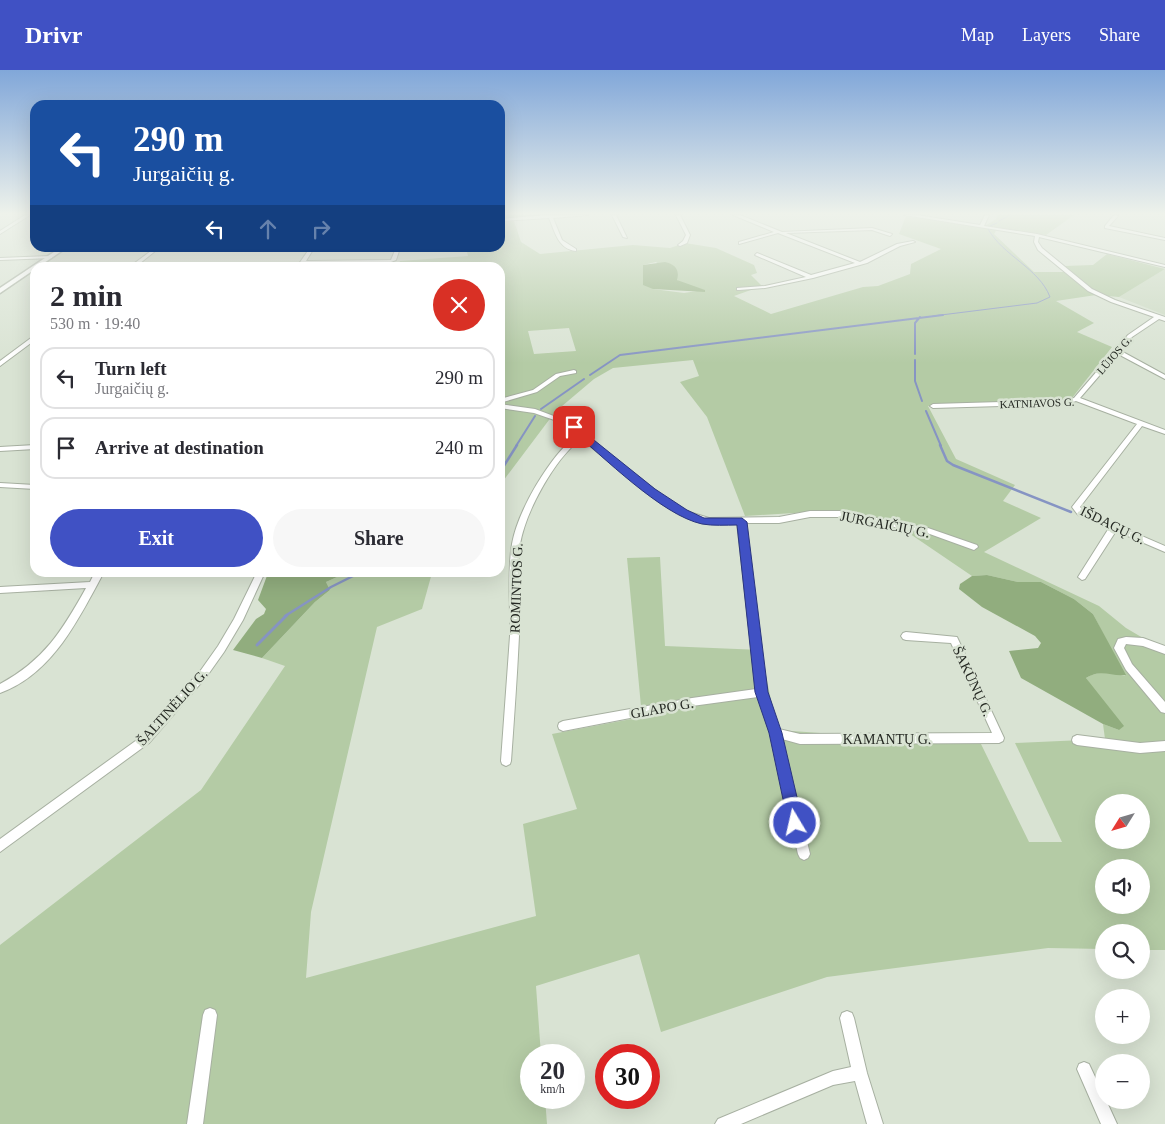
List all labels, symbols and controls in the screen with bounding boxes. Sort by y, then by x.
text: Drivr [25,22,82,48]
text: Map [961,25,994,45]
text: Layers [1022,25,1071,45]
text: Share [1099,25,1140,45]
icon: left [50,120,115,185]
text: 290 m [133,120,223,159]
text: Jurgaičių g. [133,161,235,186]
icon: left [201,215,229,243]
icon: ahead [254,215,282,243]
icon: right [307,215,335,243]
text: 2 min [50,279,123,312]
button: close [433,279,485,331]
text: 530 m · 19:40 [50,315,140,332]
street label: LŪJOS G. [1094,333,1134,376]
text: Turn left [95,358,167,379]
icon: left [52,364,80,392]
text: 290 m [435,367,483,388]
text: Jurgaičių g. [95,380,169,397]
street label: KATNIAVOS G. [999,396,1075,410]
pin [553,406,595,448]
icon: arrive [560,413,588,441]
icon: arrive [52,434,80,462]
text: Arrive at destination [95,437,264,458]
text: 240 m [435,437,483,458]
street label: IŠDAGŲ G. [1078,502,1148,548]
street label: JURGAIČIŲ G. [839,507,931,541]
button: Exit [50,509,263,567]
button: Share [273,509,485,567]
street label: ROMINTOS G. [507,543,526,633]
street label: ŠAKŪNŲ G. [950,643,996,719]
street label: ŠALTINĖLIO G. [133,665,211,749]
street label: GLAPO G. [629,696,695,721]
street label: KAMANTŲ G. [843,732,931,747]
north arrow [1095,794,1150,849]
map controls [1095,794,1150,1109]
position arrow [768,796,820,848]
button: sound [1095,859,1150,914]
button: search [1095,924,1150,979]
button: + [1095,989,1150,1044]
speed limit sign: 30 [595,1044,660,1109]
button: − [1095,1054,1150,1109]
text: 20 [540,1057,565,1084]
text: km/h [540,1082,565,1096]

